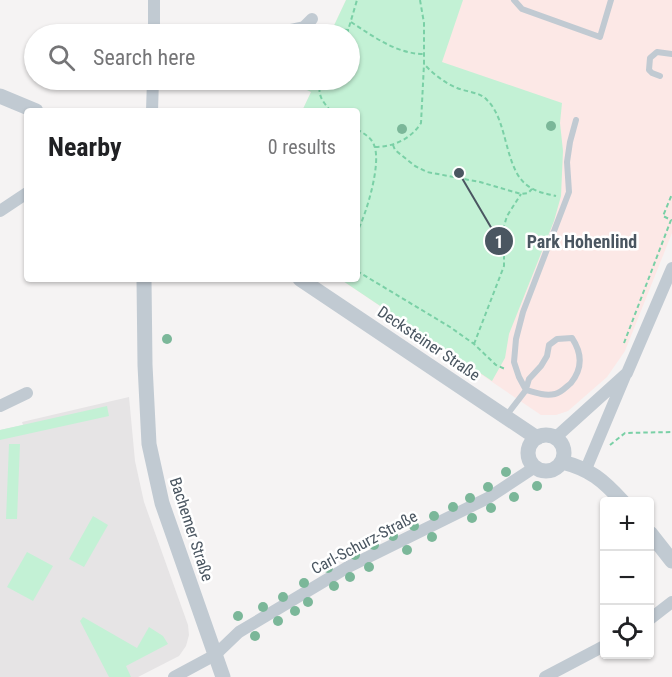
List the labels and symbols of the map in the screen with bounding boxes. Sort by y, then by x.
callout: Park Hohenlind [484,223,649,259]
text: 1 [494,231,504,252]
text: Park Hohenlind [527,231,637,252]
street label: Decksteiner Straße [374,302,484,385]
street label: Bachemer Straße [166,475,217,584]
street label: Carl-Schurz-Straße [308,507,421,578]

